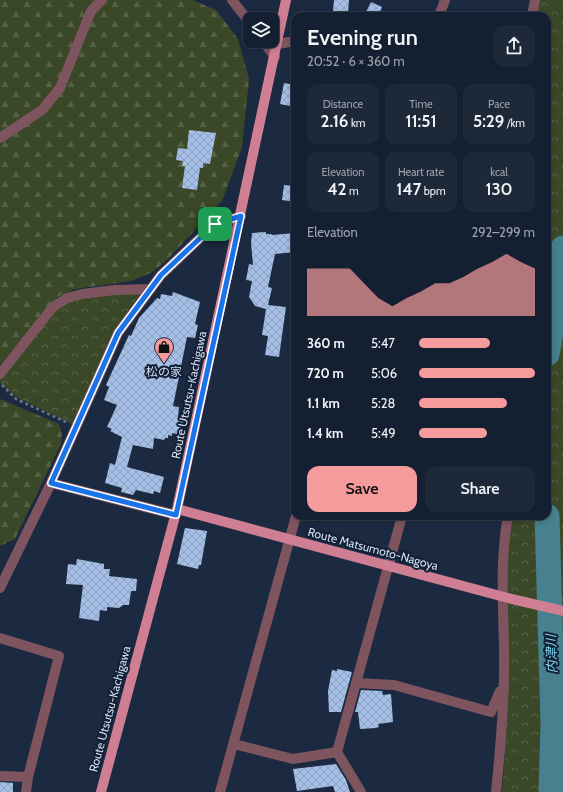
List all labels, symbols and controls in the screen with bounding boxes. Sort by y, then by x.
map controls [243,12,279,48]
button: layers [243,12,279,48]
text: Evening run [307,24,418,51]
button: share [493,25,535,67]
text: 20:52 · 6 × 360 m [307,53,405,69]
text: Distance [323,97,363,111]
text: Time [409,97,433,111]
text: Pace [488,97,510,111]
text: 2.16 [320,111,348,131]
text: 11:51 [406,111,436,131]
text: 5:29 [473,111,504,131]
text: km [348,116,366,130]
text: /km [504,116,525,130]
text: Elevation [322,165,364,179]
text: Heart rate [398,165,444,179]
text: kcal [490,165,508,179]
text: 42 [327,179,347,199]
text: 147 [396,179,421,199]
text: 130 [485,179,513,199]
text: m [347,184,359,198]
text: bpm [421,184,446,198]
pin [198,207,232,241]
icon: arrive [204,213,226,235]
text: Elevation [307,224,358,240]
text: 292–299 m [471,224,535,240]
street label: Route Utsutsu-Kachigawa [168,329,209,460]
text: 360 m [307,335,345,351]
text: 5:47 [371,335,395,351]
shop icon: 松の家 [153,336,175,364]
place label: 松の家 [146,364,182,379]
text: 720 m [307,365,344,381]
text: 5:06 [371,365,397,381]
text: 1.1 km [307,395,340,411]
text: 5:28 [371,395,395,411]
text: 1.4 km [307,425,343,441]
text: 5:49 [371,425,396,441]
button: Save [307,466,417,512]
button: Share [425,466,535,512]
street label: Route Matsumoto-Nagoya [306,524,440,573]
water label: 内津川 [542,632,560,674]
street label: Route Utsutsu-Kachigawa [85,644,134,774]

